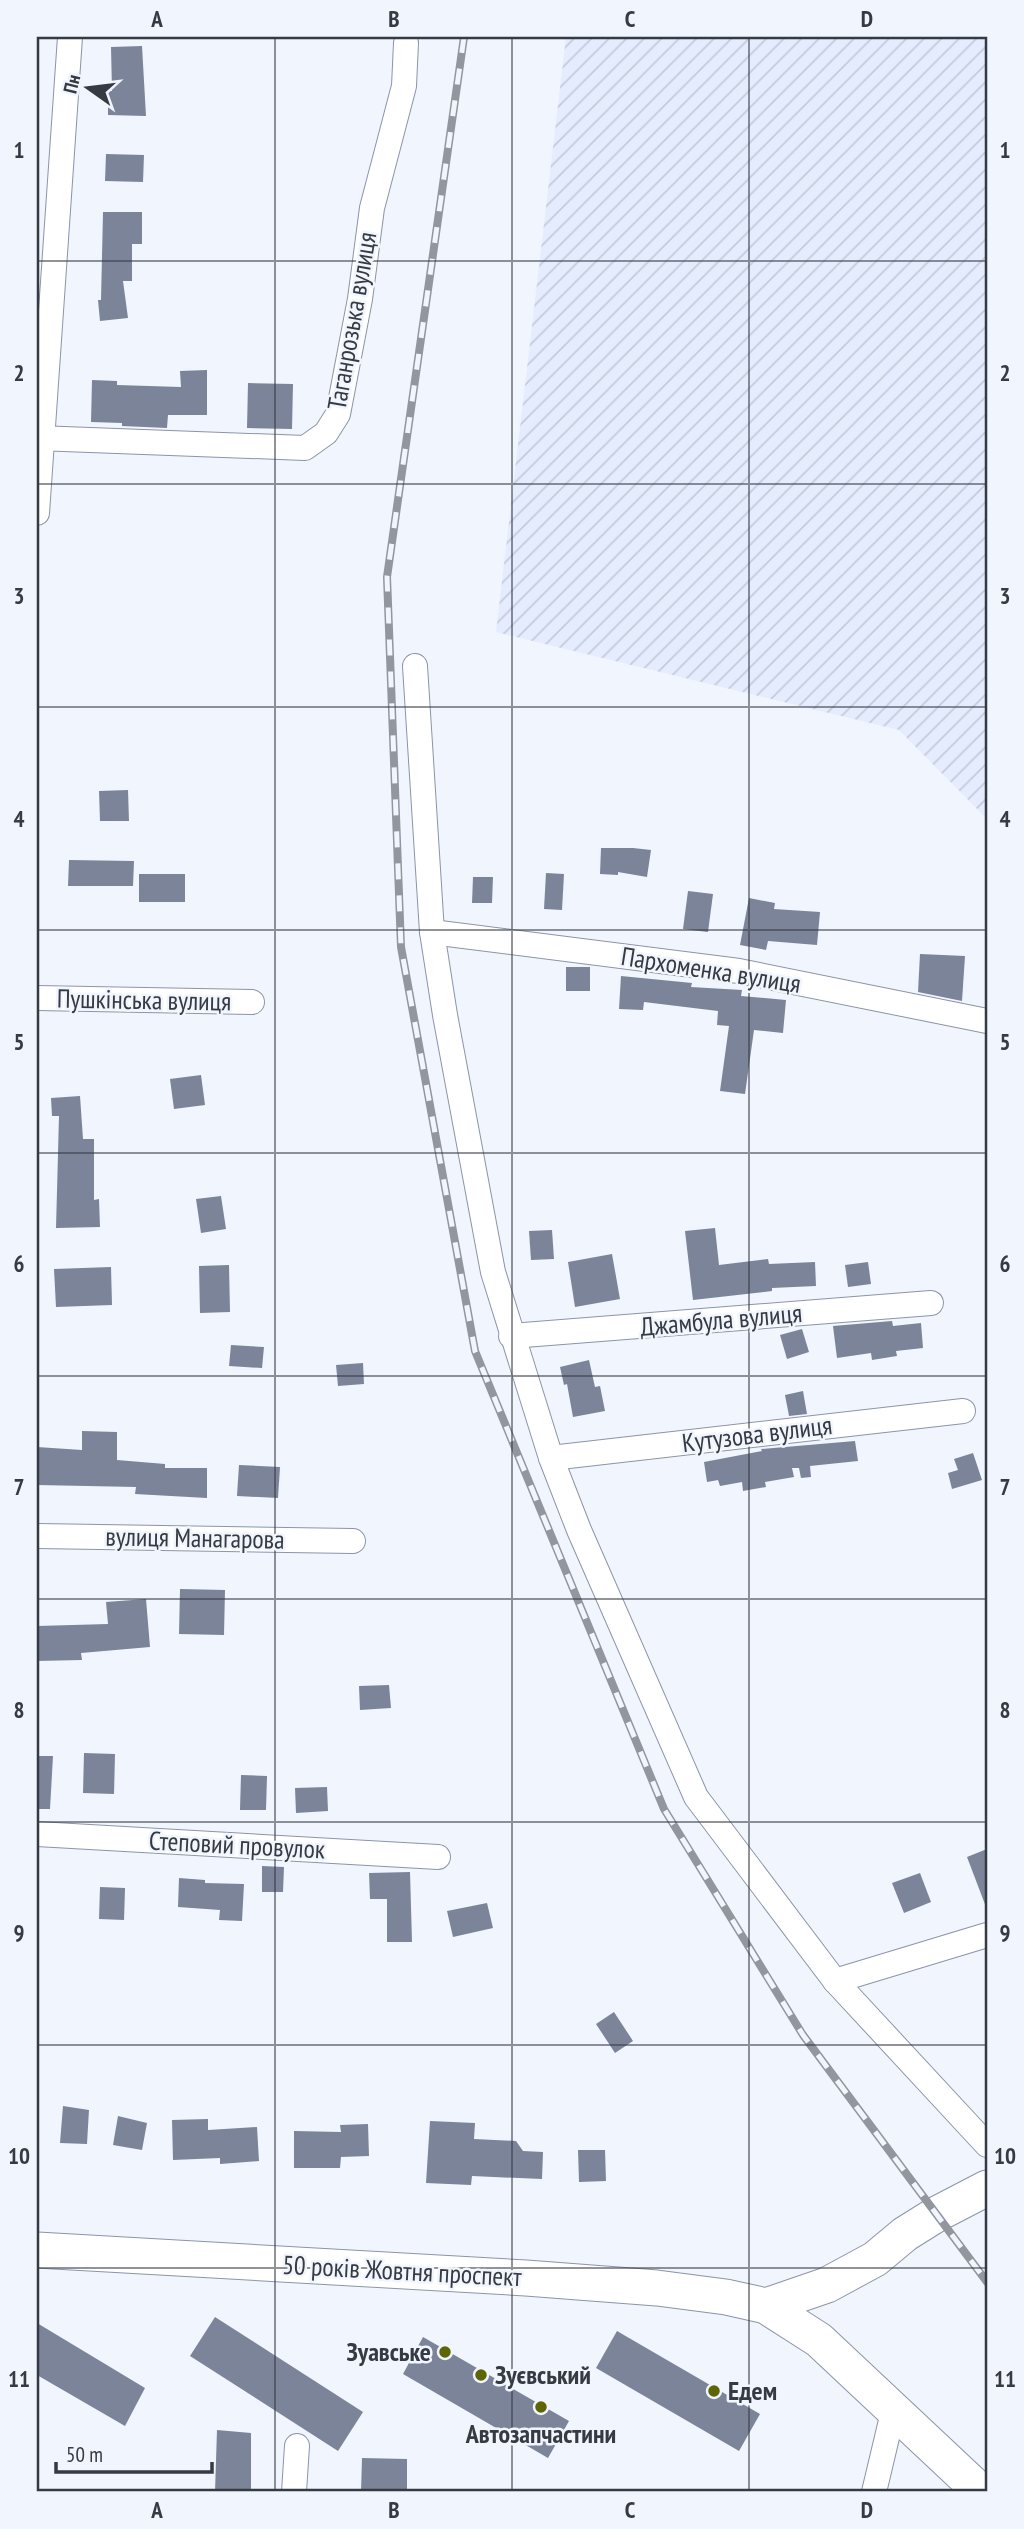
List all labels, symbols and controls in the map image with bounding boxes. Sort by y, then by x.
text: A [150,4,163,33]
text: B [388,4,400,33]
text: C [625,4,636,33]
text: D [861,4,873,33]
north arrow [52,52,122,122]
text: Пн [58,72,85,96]
text: 1 [14,135,25,164]
text: 1 [1000,135,1011,164]
street label: Таганрозька вулиця [320,229,383,412]
text: 2 [14,358,25,387]
text: 2 [1000,358,1011,387]
text: 3 [14,581,25,610]
text: 3 [1000,581,1011,610]
text: 4 [14,804,25,833]
text: 4 [1000,804,1011,833]
street label: Пархоменка вулиця [619,939,803,1000]
street label: Пушкінська вулиця [57,981,231,1018]
text: 5 [14,1027,25,1056]
text: 5 [1000,1027,1011,1056]
text: 6 [14,1249,25,1278]
text: 6 [1000,1249,1011,1278]
street label: Джамбула вулиця [639,1296,803,1343]
street label: Кутузова вулиця [680,1408,834,1459]
text: 7 [14,1472,25,1501]
text: 7 [1000,1472,1011,1501]
street label: вулиця Манагарова [105,1519,285,1556]
text: 8 [14,1695,25,1724]
text: 8 [1000,1695,1011,1724]
street label: Степовий провулок [148,1823,326,1866]
text: 9 [14,1918,25,1947]
text: 9 [1000,1918,1011,1947]
text: 10 [8,2141,30,2170]
text: 10 [994,2141,1016,2170]
street label: 50 років Жовтня проспект [282,2248,523,2293]
place label: Зуавське [346,2335,431,2368]
marker: Зуавське [437,2344,453,2360]
place label: Зуєвський [495,2358,591,2391]
text: 11 [8,2364,30,2393]
text: 11 [994,2364,1016,2393]
marker: Зуєвський [473,2367,489,2383]
place label: Едем [728,2374,777,2407]
marker: Едем [706,2383,722,2399]
marker: Автозапчастини [533,2399,549,2415]
place label: Автозапчастини [465,2417,616,2450]
scale bar [56,2431,212,2475]
text: 50 m [66,2441,103,2468]
text: A [150,2495,163,2524]
text: B [388,2495,400,2524]
text: C [625,2495,636,2524]
text: D [861,2495,873,2524]

